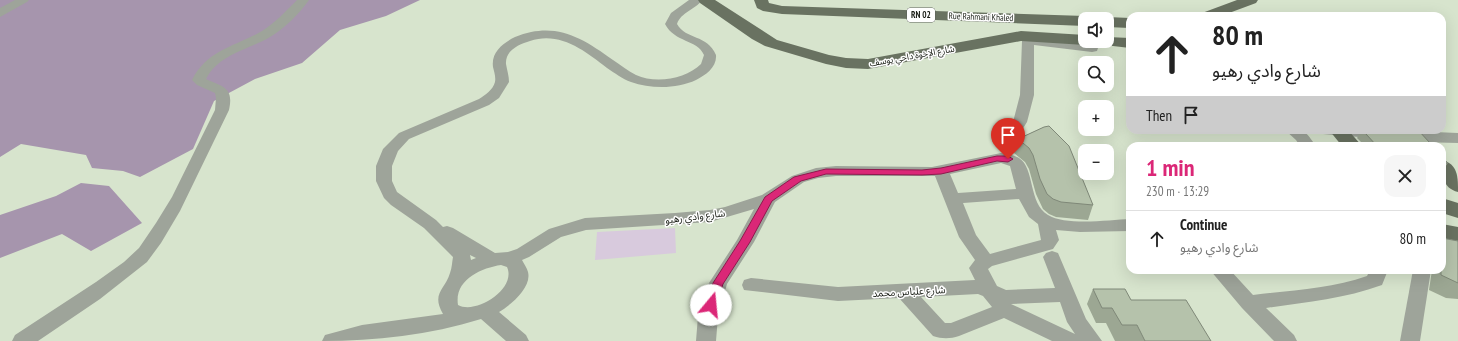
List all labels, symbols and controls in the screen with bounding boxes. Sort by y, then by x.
road number: RN 02 [907,8,935,22]
street label: Rue Rahmani Khaled [948,10,1014,23]
map controls [1078,12,1114,180]
button: sound [1078,12,1114,48]
text: 80 m [1212,16,1263,53]
icon: ahead [1146,28,1198,80]
street label: شارع الإخوة داحي يوسف [869,43,956,70]
button: search [1078,56,1114,92]
text: شارع وادي رهيو [1212,59,1321,82]
button: + [1078,100,1114,136]
icon: arrive [1180,104,1202,126]
text: Then [1146,106,1172,125]
pin [991,118,1025,159]
icon: arrive [997,124,1019,146]
button: − [1078,144,1114,180]
text: 1 min [1146,152,1194,183]
button: close [1384,155,1426,197]
text: 230 m · 13:29 [1146,183,1209,200]
street label: شارع وادي رهيو [664,206,726,228]
text: Continue [1180,215,1227,234]
icon: ahead [1146,228,1168,250]
text: 80 m [1400,229,1426,248]
text: شارع وادي رهيو [1180,239,1259,256]
street label: شارع علباس محمد [872,283,946,301]
position arrow [690,284,732,326]

